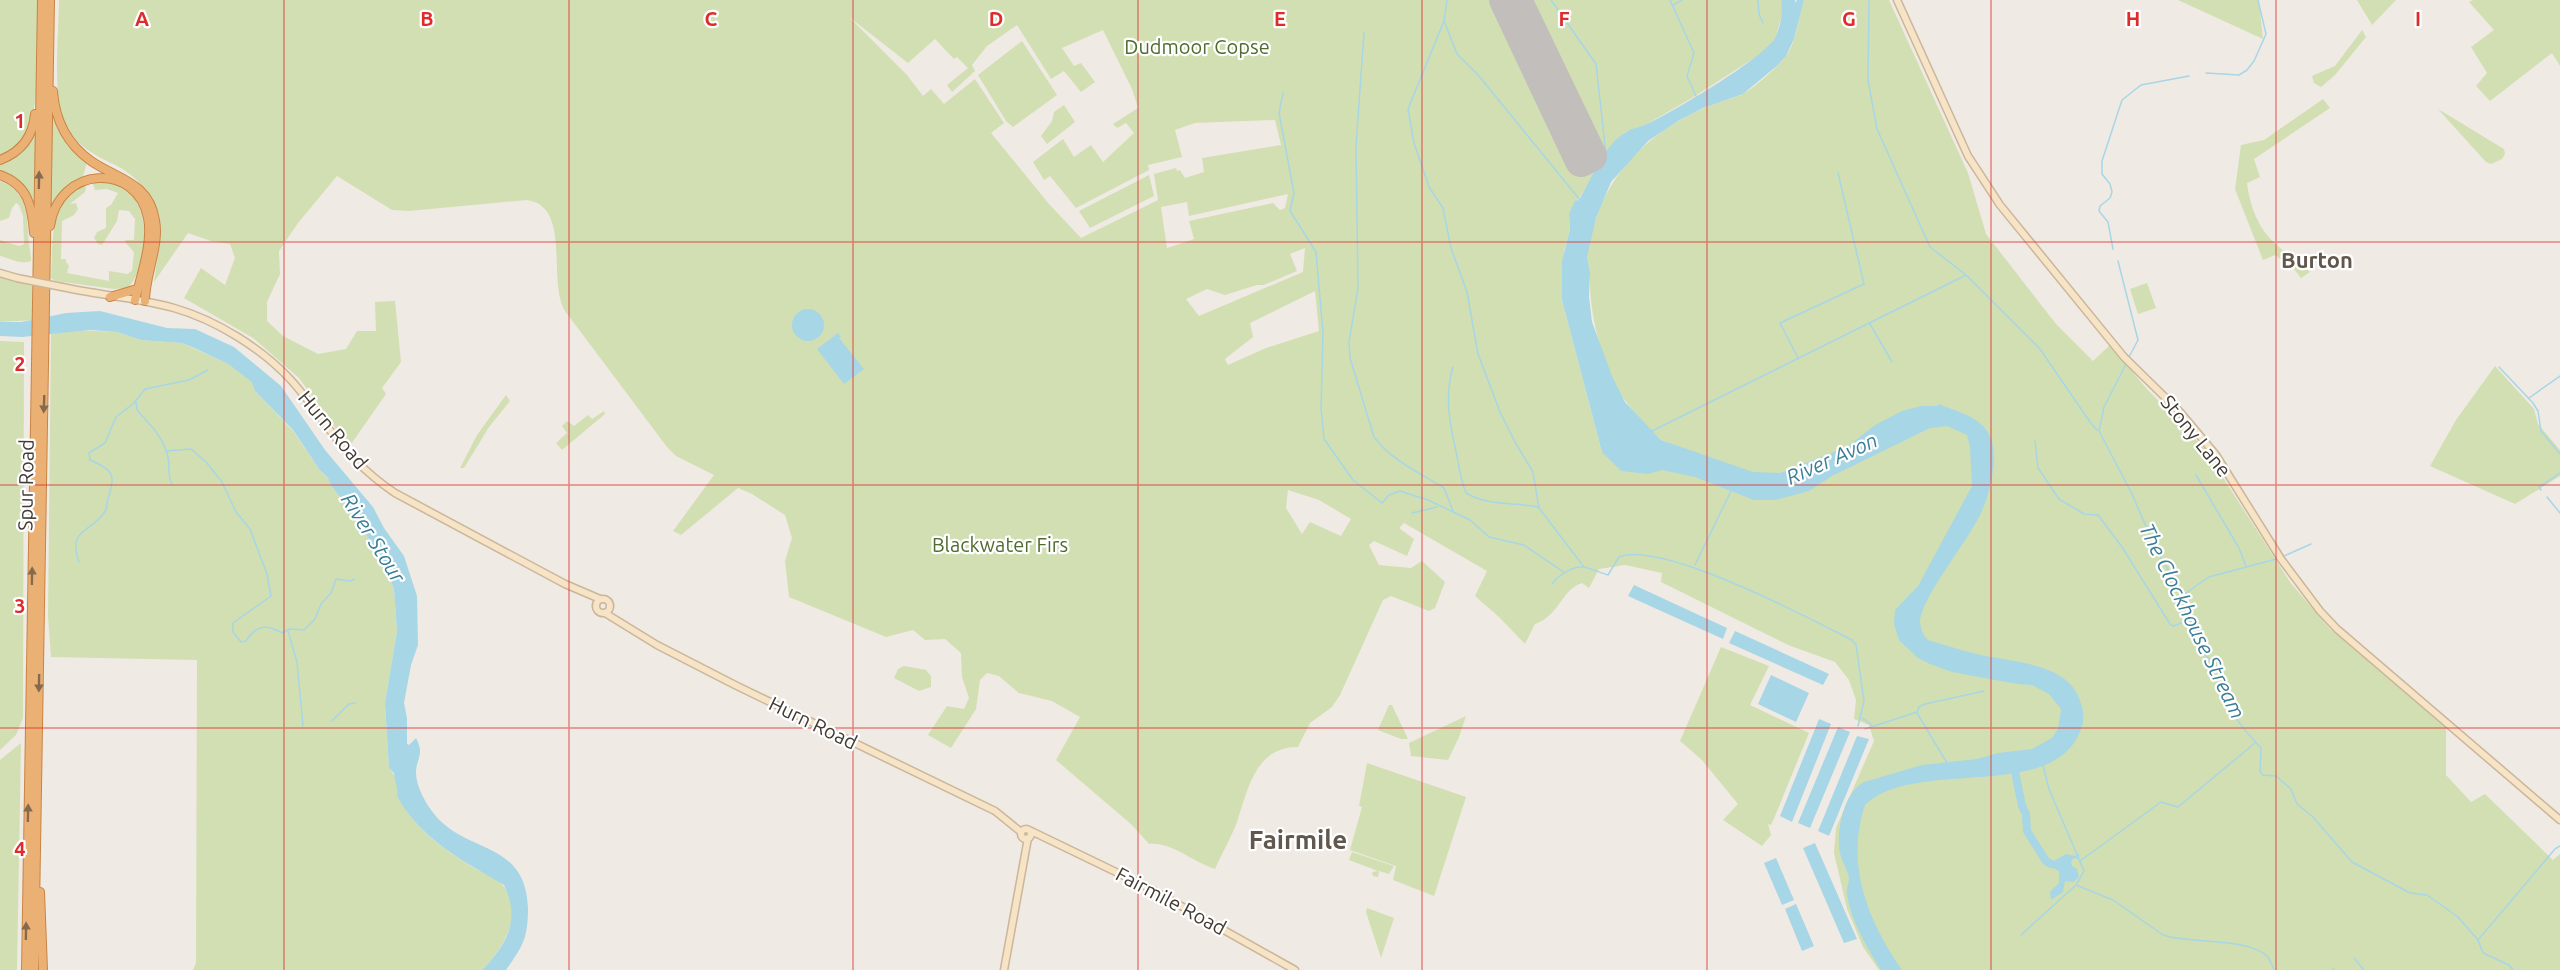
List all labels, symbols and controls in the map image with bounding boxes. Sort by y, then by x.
text: A [135,7,149,30]
text: B [420,7,434,30]
text: C [705,7,718,30]
text: D [989,7,1003,30]
text: E [1274,7,1286,30]
text: F [1558,7,1570,30]
text: G [1842,7,1856,30]
text: H [2126,7,2140,30]
text: I [2415,7,2421,30]
park label: Dudmoor Copse [1124,35,1270,58]
text: 1 [14,109,26,132]
one-way arrow [34,170,44,189]
district label: Burton [2281,247,2353,272]
text: 2 [14,352,26,375]
street label: Hurn Road [294,386,373,473]
street label: Stony Lane [2156,390,2236,481]
one-way arrow [40,395,49,414]
water label: River Avon [1782,427,1881,489]
street label: Spur Road [13,439,38,531]
water label: River Stour [337,488,411,587]
water label: The Clockhouse Stream [2135,519,2251,722]
park label: Blackwater Firs [932,533,1068,556]
one-way arrow [27,566,37,585]
text: 3 [14,594,26,617]
one-way arrow [34,674,44,693]
street label: Hurn Road [765,691,861,754]
one-way arrow [23,803,33,822]
district label: Fairmile [1249,825,1347,854]
text: 4 [14,837,26,860]
street label: Fairmile Road [1112,862,1230,939]
one-way arrow [22,922,31,941]

